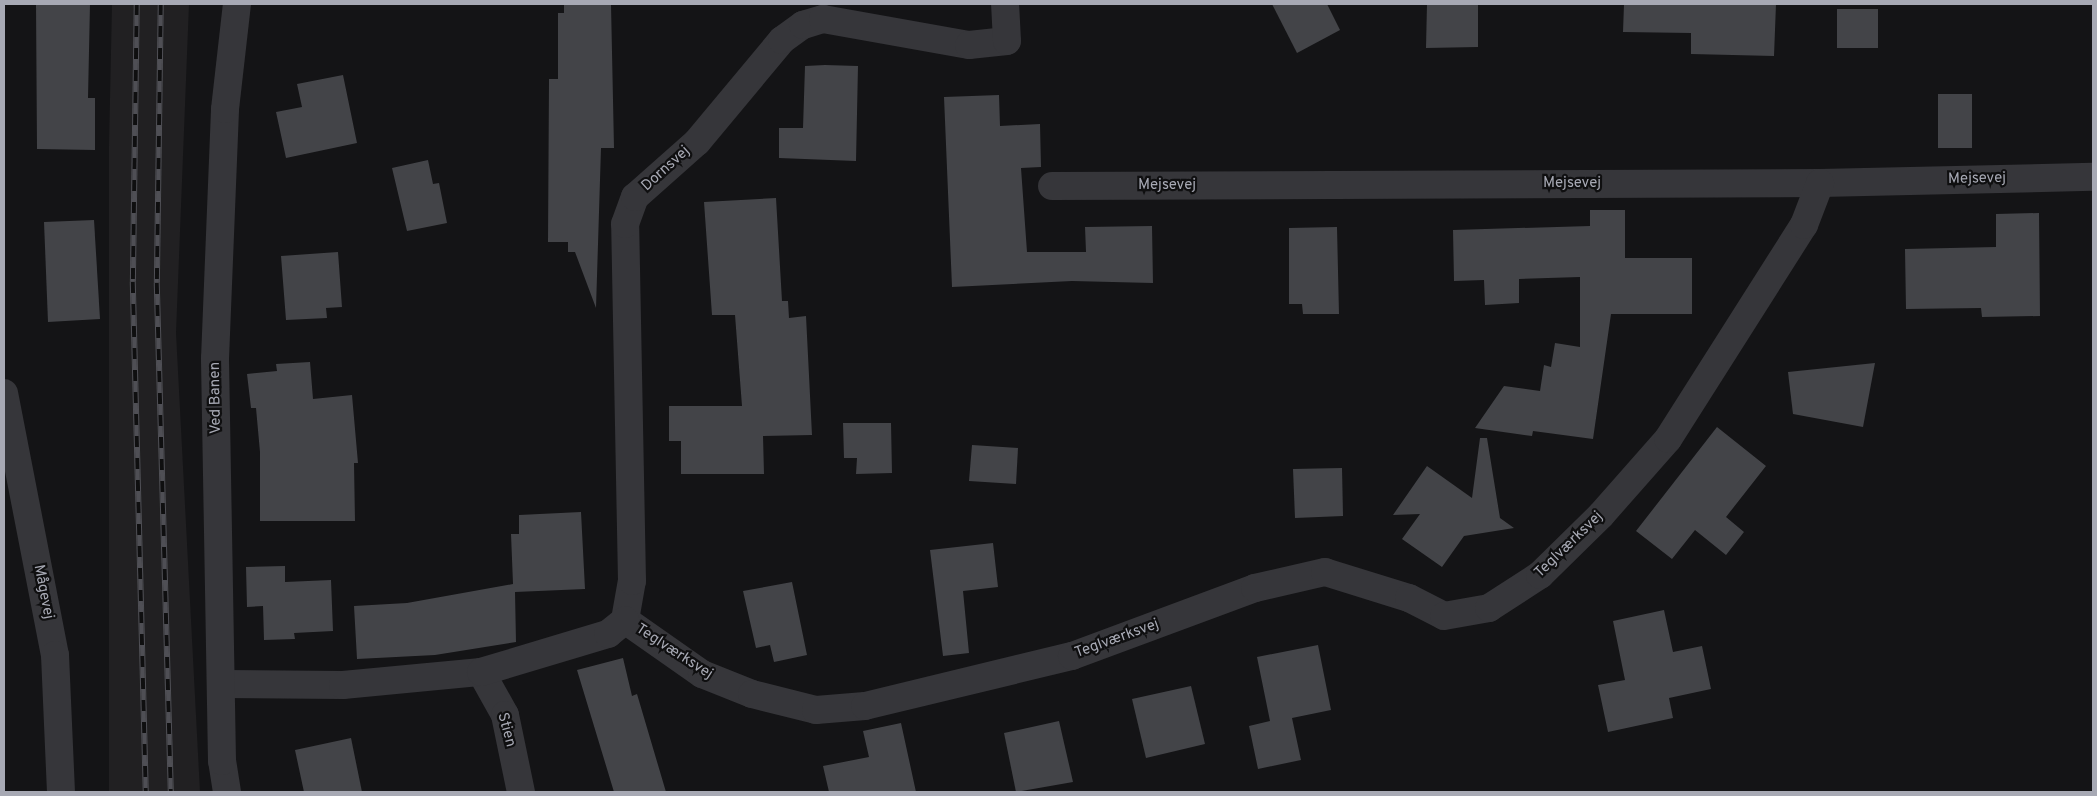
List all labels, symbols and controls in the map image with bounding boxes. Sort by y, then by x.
street label: Dornsvej [638,143,694,195]
street label: Mejsevej [1948,169,2006,189]
street label: Mejsevej [1543,175,1601,193]
street label: Mejsevej [1138,177,1196,195]
street label: Ved Banen [206,362,226,434]
street label: Teglværksvej [1531,508,1607,582]
street label: Mågevej [29,563,57,621]
street label: Teglværksvej [1072,615,1162,663]
street label: Teglværksvej [632,620,716,684]
street label: Stien [493,711,519,749]

